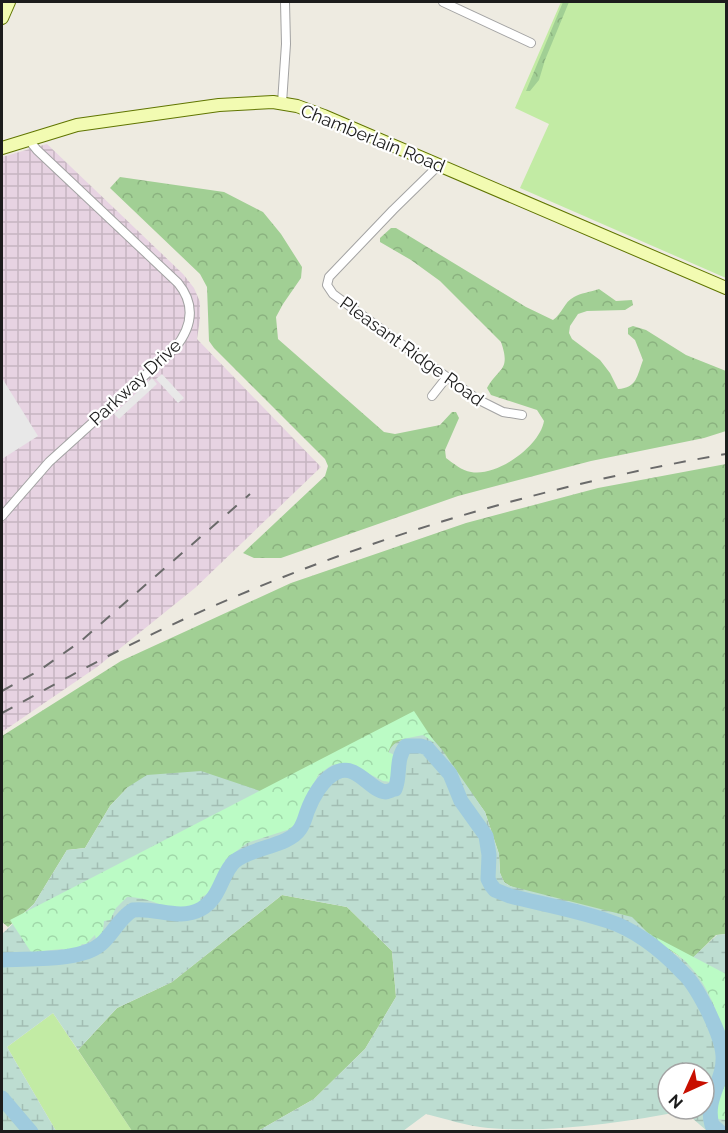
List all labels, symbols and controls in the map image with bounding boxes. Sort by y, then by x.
street label: Chamberlain Road [298,99,448,177]
street label: Pleasant Ridge Road [336,292,488,410]
street label: Parkway Drive [85,334,185,430]
north arrow [656,1061,716,1121]
text: N [665,1090,687,1112]

